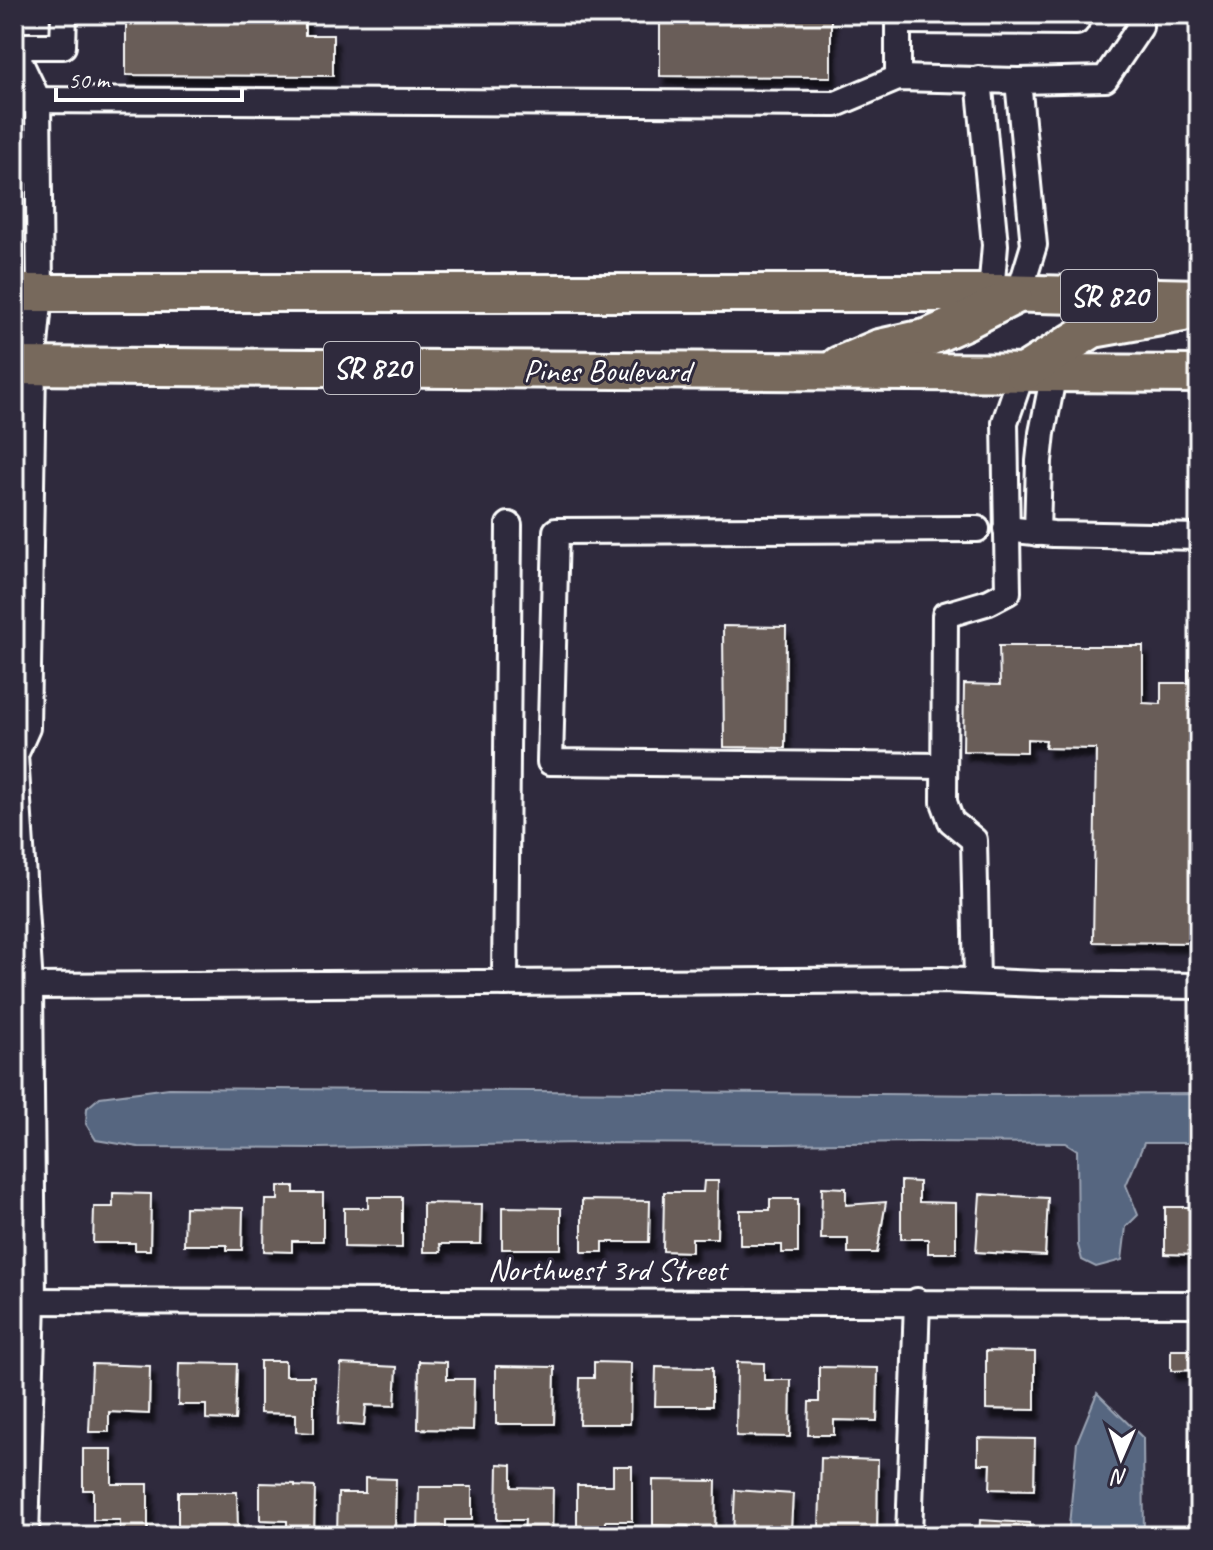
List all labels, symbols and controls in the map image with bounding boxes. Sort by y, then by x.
scale bar [56,52,242,102]
text: 50 m [68,65,111,95]
road number: SR 820 [1061,270,1157,322]
road number: SR 820 [324,342,420,394]
street label: Pines Boulevard [523,350,695,391]
street label: Northwest 3rd Street [488,1249,730,1290]
north arrow [1081,1418,1161,1498]
text: N [1110,1463,1128,1491]

